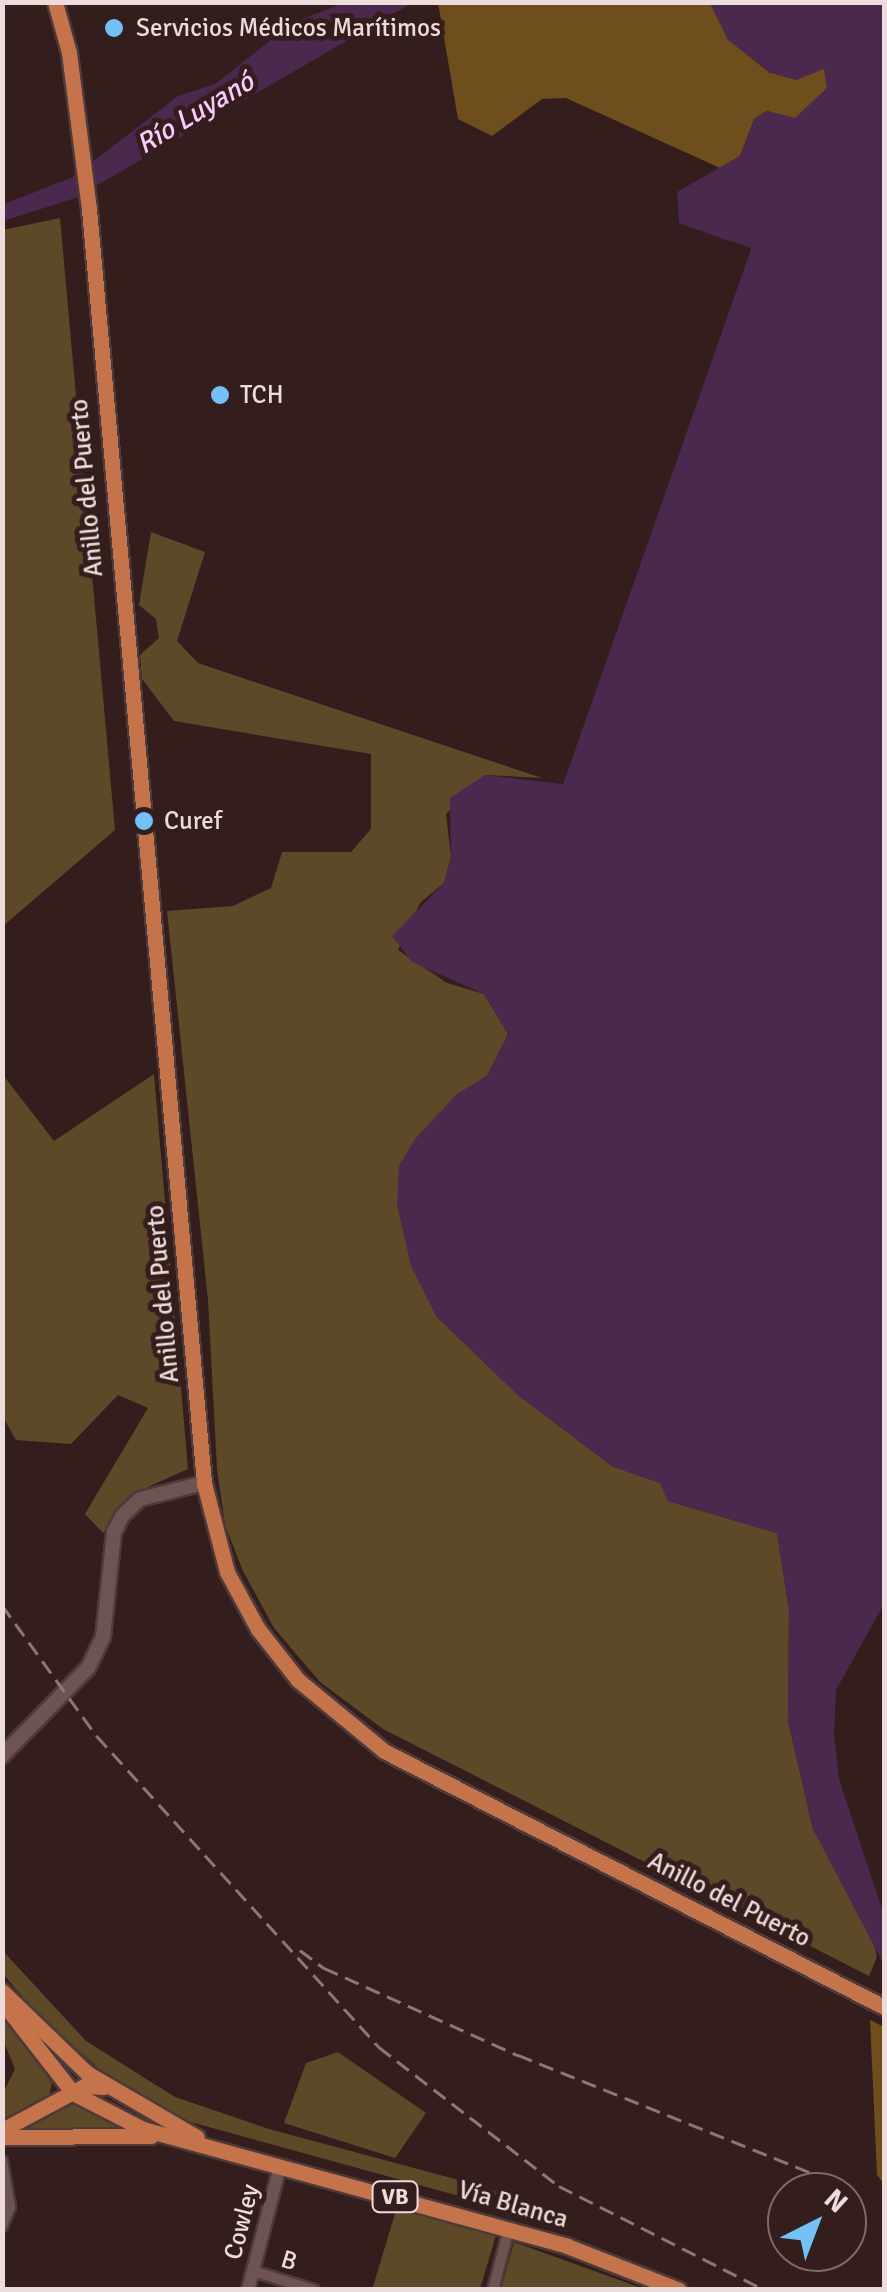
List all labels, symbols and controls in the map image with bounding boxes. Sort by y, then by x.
place label: Servicios Médicos Marítimos [136,13,441,43]
marker: Servicios Médicos Marítimos [101,15,127,41]
water label: Río Luyanó [130,65,260,161]
place label: TCH [240,380,284,410]
marker: TCH [209,384,231,406]
street label: Anillo del Puerto [64,398,110,578]
place label: Curef [164,806,222,836]
marker: Curef [133,810,155,832]
street label: Anillo del Puerto [140,1204,186,1384]
street label: Anillo del Puerto [643,1846,815,1954]
north arrow [767,2172,867,2272]
street label: Vía Blanca [455,2175,571,2235]
road number: VB [370,2180,420,2214]
street label: Cowley [218,2181,266,2263]
text: N [817,2182,854,2220]
street label: B [277,2244,301,2278]

